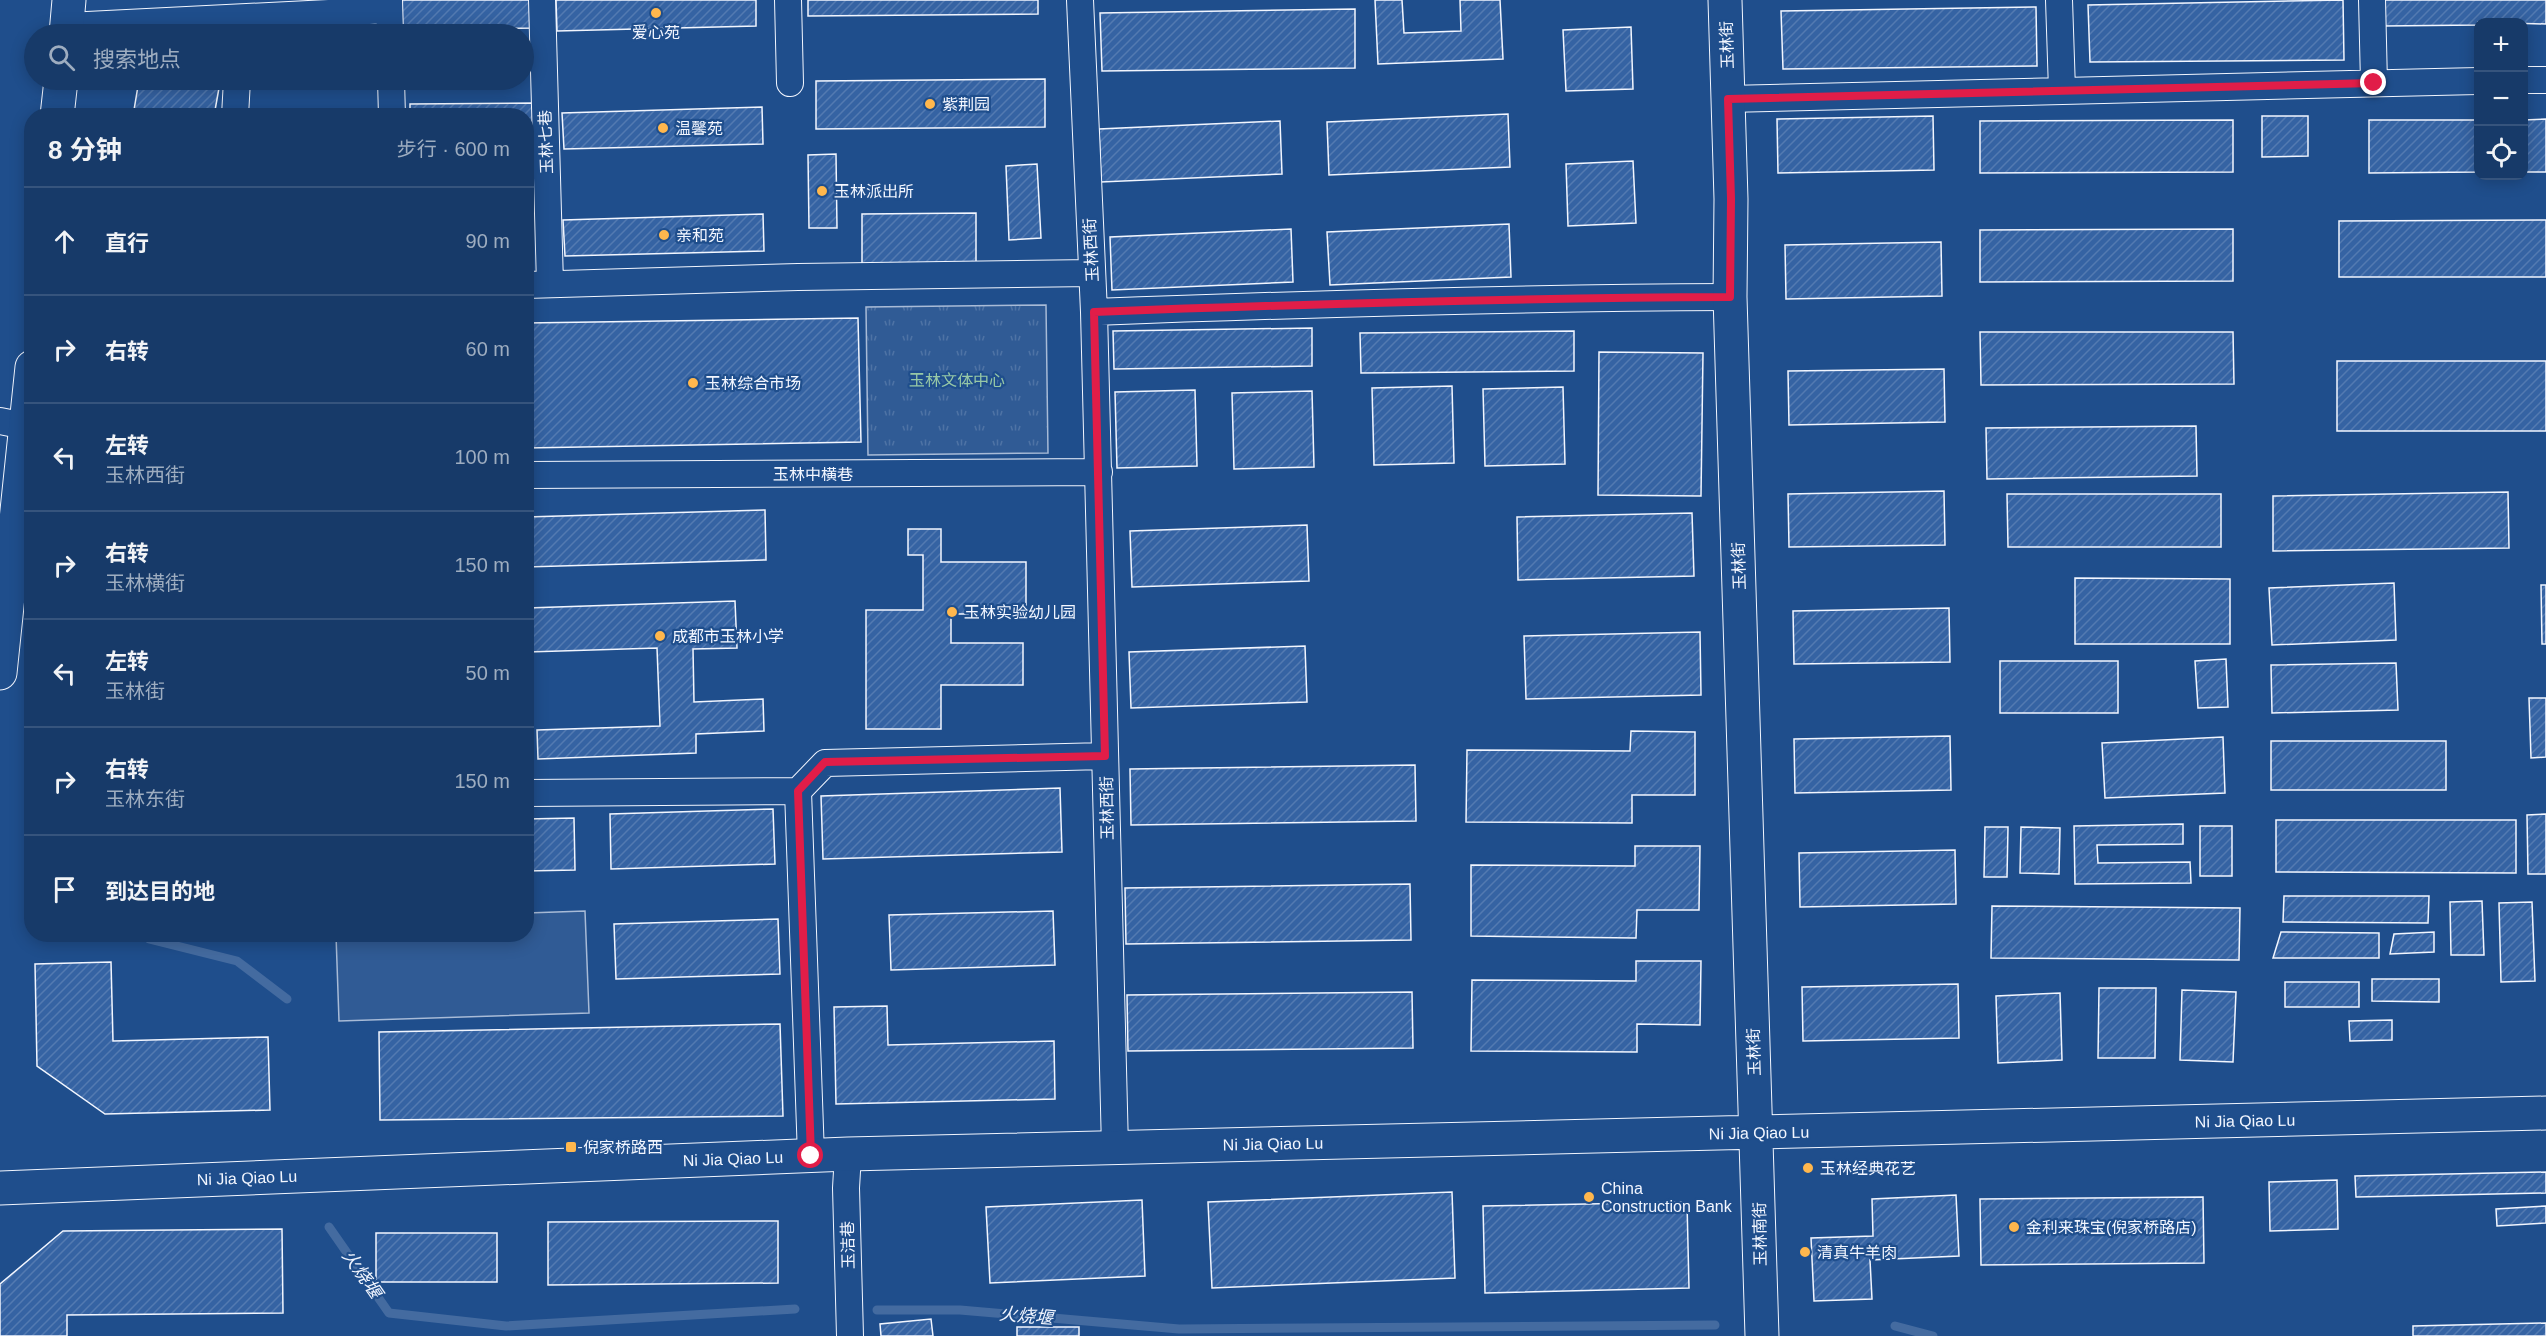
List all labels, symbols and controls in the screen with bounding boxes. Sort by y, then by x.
marker: 爱心苑 [649,6,663,20]
map controls [2474,18,2528,180]
button: + [2474,18,2528,72]
street label: 玉林街 [1718,21,1736,69]
search box [24,24,534,90]
place label: 爱心苑 [632,24,680,41]
icon: search [45,41,78,74]
text: 搜索地点 [93,47,181,72]
route end [2360,69,2386,95]
button: − [2474,72,2528,126]
place label: 紫荆园 [942,96,990,113]
marker: 紫荆园 [923,97,937,111]
street label: 玉林七巷 [536,110,556,174]
place label: 温馨苑 [675,120,723,137]
marker: 温馨苑 [656,121,670,135]
button: locate [2474,126,2528,180]
text: 8 分钟 [48,135,122,165]
text: 步行 · 600 m [397,138,510,160]
place label: 玉林派出所 [834,183,914,200]
marker: 玉林派出所 [815,184,829,198]
street label: 玉林西街 [1081,218,1101,282]
icon: ahead [48,225,81,258]
place label: 亲和苑 [676,227,724,244]
marker: 亲和苑 [657,228,671,242]
text: 90 m [466,230,510,252]
text: 直行 [105,231,149,256]
icon: right [48,333,81,366]
text: 60 m [466,338,510,360]
text: 右转 [105,339,149,364]
park label: 玉林文体中心 [909,372,1005,389]
place label: 玉林综合市场 [705,375,801,392]
marker: 玉林综合市场 [686,376,700,390]
text: 左转 [105,433,149,458]
icon: left [48,441,81,474]
text: 100 m [454,446,510,468]
text: 玉林西街 [105,464,185,486]
street label: 玉林中横巷 [773,466,853,483]
text: 右转 [105,541,149,566]
street label: 玉林街 [1730,542,1748,590]
icon: right [48,549,81,582]
text: 150 m [454,554,510,576]
text: 玉林横街 [105,572,185,594]
place label: 玉林实验幼儿园 [964,604,1076,621]
marker: 玉林实验幼儿园 [945,605,959,619]
place label: 成都市玉林小学 [672,628,784,645]
marker: 成都市玉林小学 [653,629,667,643]
text: 左转 [105,649,149,674]
icon: left [48,657,81,690]
text: 50 m [466,662,510,684]
text: 玉林街 [105,680,165,702]
text: 右转 [105,757,149,782]
icon: right [48,765,81,798]
text: 150 m [454,770,510,792]
street label: 玉林西街 [1098,776,1116,840]
text: 玉林东街 [105,788,185,810]
icon: arrive [48,873,81,906]
text: 到达目的地 [105,879,215,904]
street label: 玉林街 [1745,1028,1763,1076]
street label: Ni Jia Qiao Lu [2195,1112,2295,1130]
street label: Ni Jia Qiao Lu [1709,1124,1809,1142]
street label: Ni Jia Qiao Lu [1223,1135,1323,1153]
place label: 倪家桥路西 [583,1139,663,1156]
marker: 倪家桥路西 [564,1140,578,1154]
route start [797,1142,823,1168]
street label: Ni Jia Qiao Lu [682,1149,784,1169]
place label: 玉林经典花艺 [1820,1160,1916,1177]
marker: 玉林经典花艺 [1801,1161,1815,1175]
street label: Ni Jia Qiao Lu [196,1168,298,1188]
place label: China Construction Bank [1601,1180,1733,1215]
marker: China Construction Bank [1582,1190,1596,1204]
street label: 玉林南街 [1751,1202,1769,1266]
place label: 金利来珠宝(倪家桥路店) [2026,1219,2197,1236]
marker: 金利来珠宝(倪家桥路店) [2007,1220,2021,1234]
street label: 玉洁巷 [839,1221,857,1269]
place label: 清真牛羊肉 [1817,1244,1897,1261]
marker: 清真牛羊肉 [1798,1245,1812,1259]
water label: 火烧堰 [338,1246,387,1304]
water label: 火烧堰 [998,1304,1057,1329]

